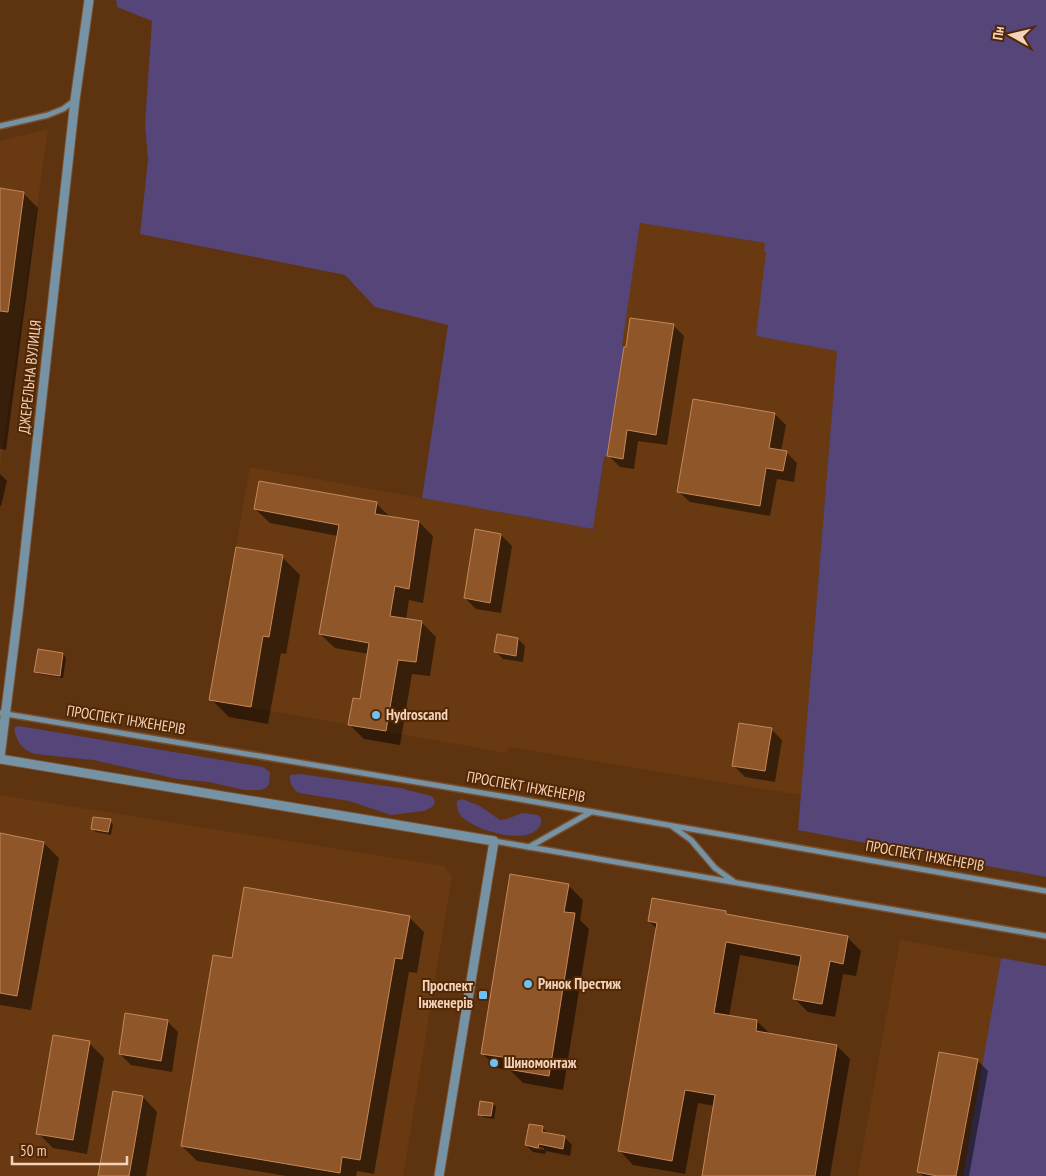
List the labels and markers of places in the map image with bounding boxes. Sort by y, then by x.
place label: Hydroscand [386,705,448,724]
marker: Hydroscand [370,709,382,721]
place label: Ринок Престиж [538,974,621,993]
place label: Проспект Інженерів [418,976,474,1012]
marker: Ринок Престиж [522,978,534,990]
marker: Проспект Інженерів [477,989,489,1001]
place label: Шиномонтаж [504,1053,577,1072]
marker: Шиномонтаж [488,1057,500,1069]

